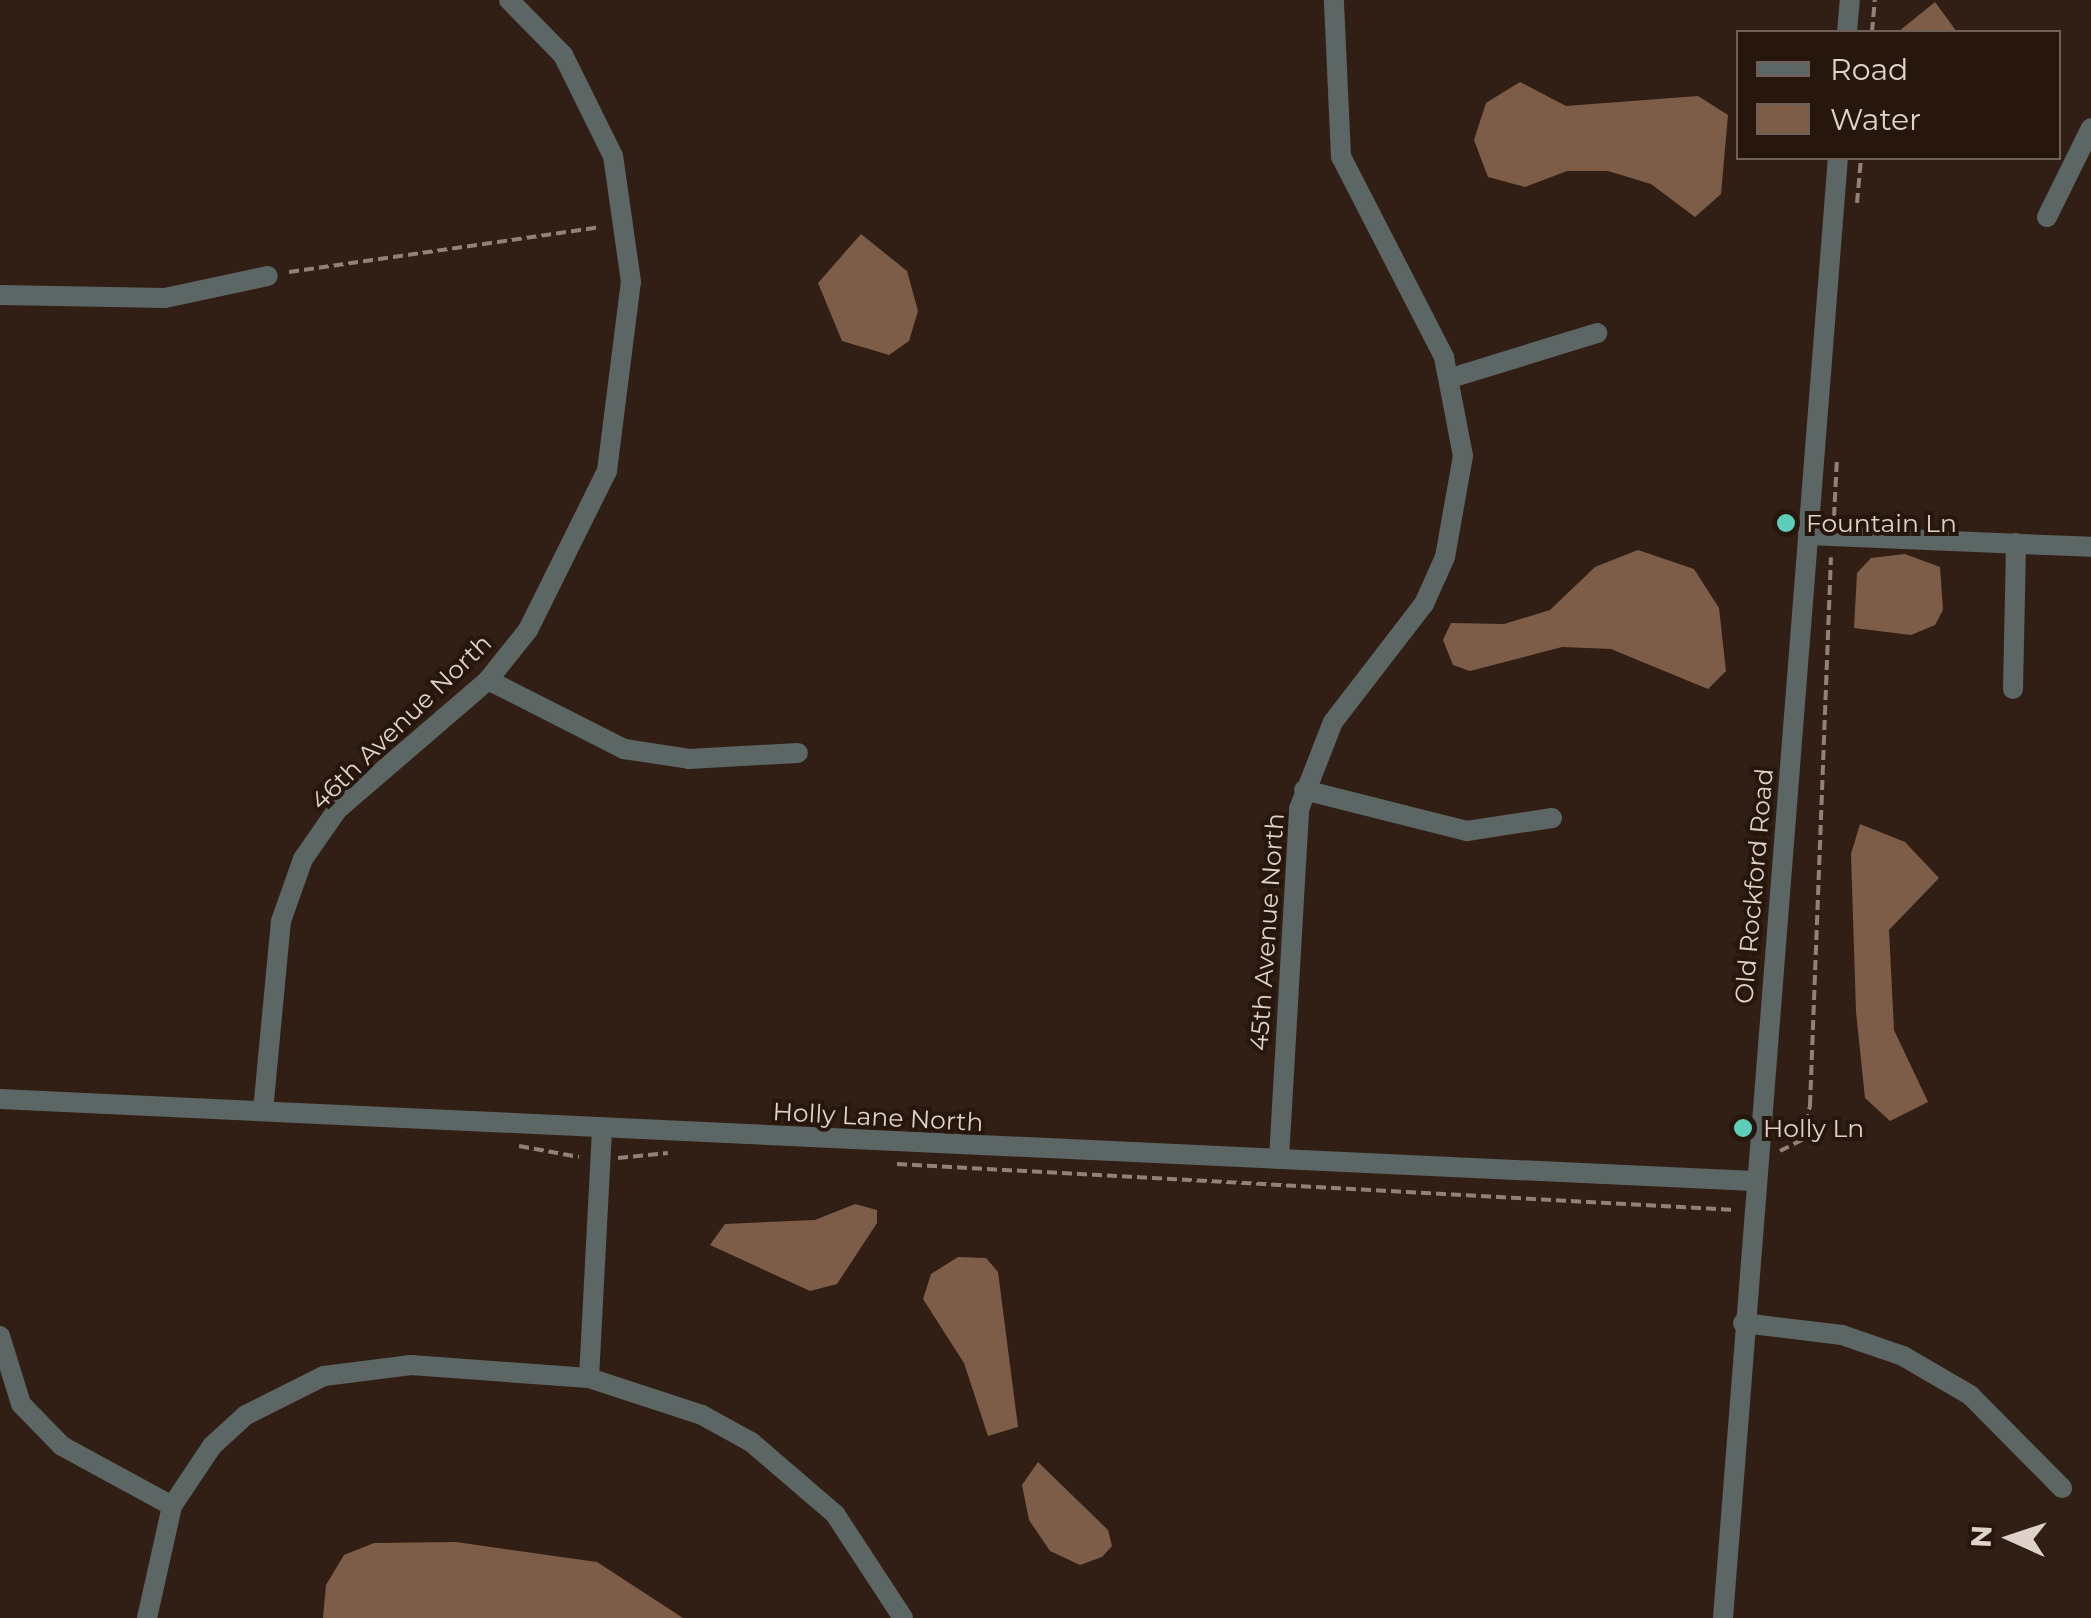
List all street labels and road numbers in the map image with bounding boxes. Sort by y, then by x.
street label: 46th Avenue North [304,628,498,816]
street label: Old Rockford Road [1729,767,1779,1005]
street label: 45th Avenue North [1244,812,1290,1052]
street label: Holly Lane North [772,1097,984,1137]

